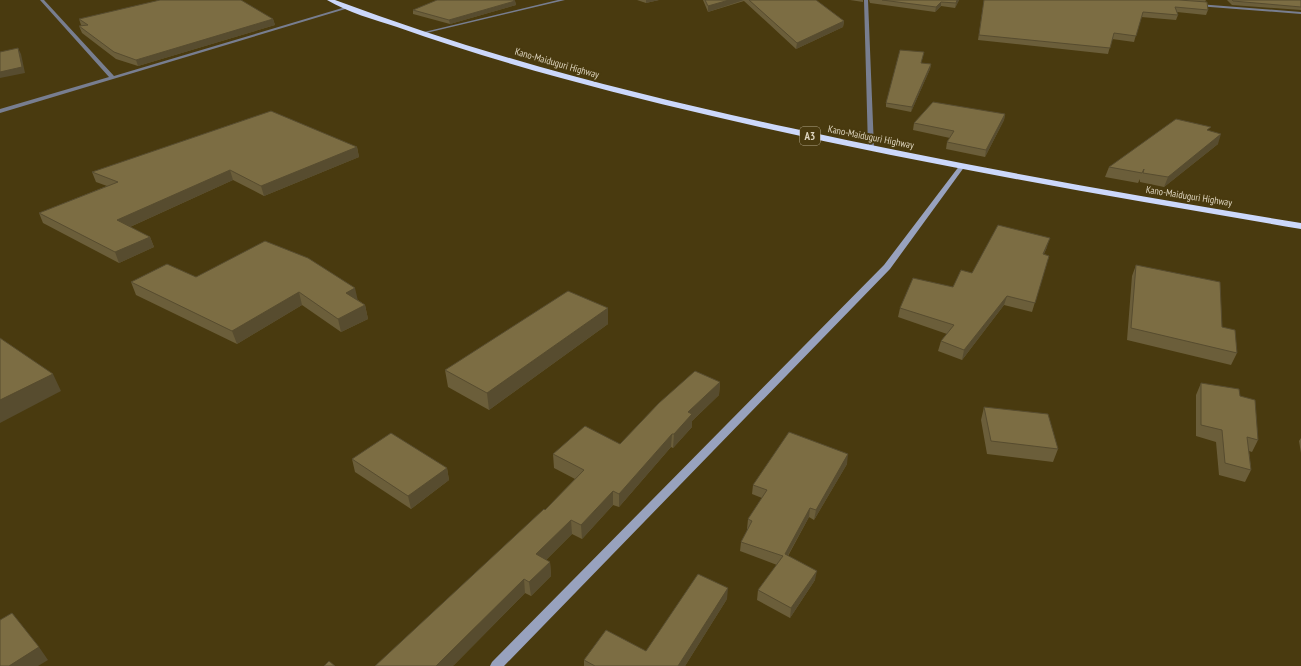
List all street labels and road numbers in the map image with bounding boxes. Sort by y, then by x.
street label: Kano-Maiduguri Highway [513,45,601,81]
street label: Kano-Maiduguri Highway [827,122,915,152]
road number: A3 [800,127,820,145]
street label: Kano-Maiduguri Highway [1145,183,1233,209]

